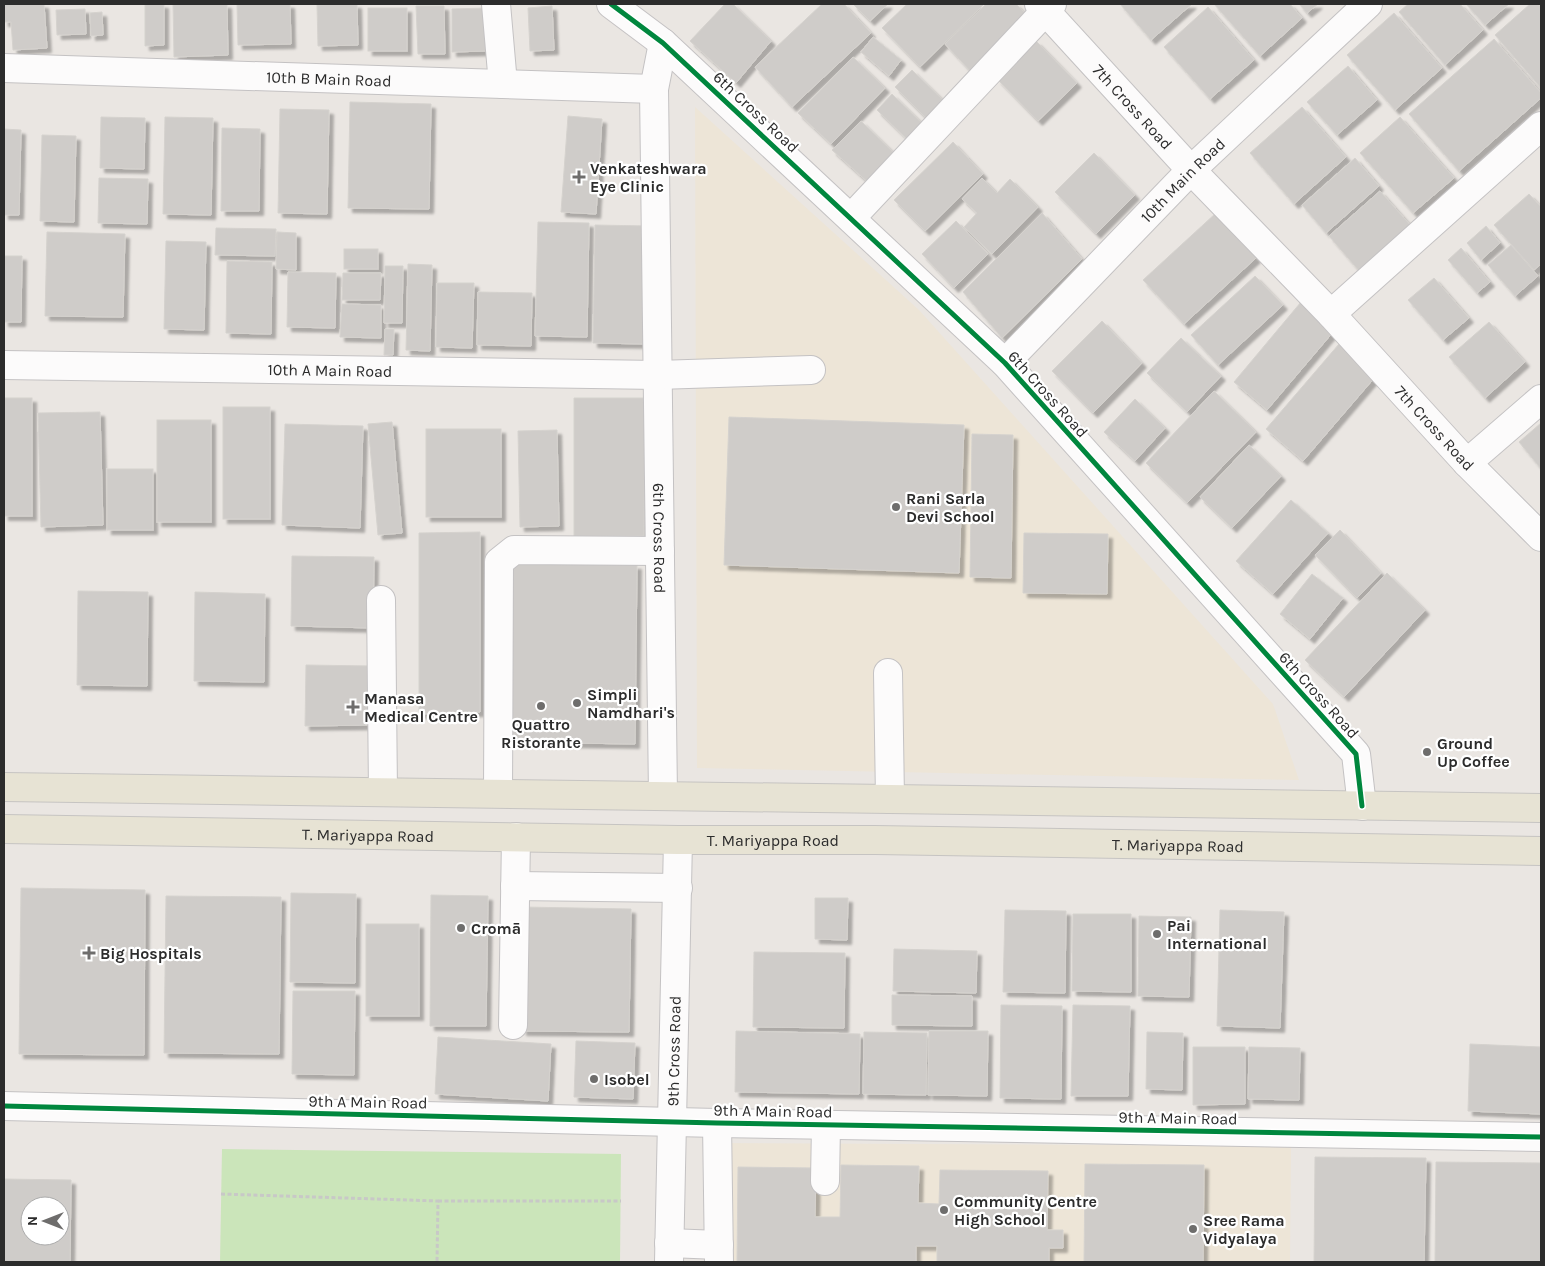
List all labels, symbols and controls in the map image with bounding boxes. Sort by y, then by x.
street label: 7th Cross Road [1089,60,1177,153]
street label: 10th B Main Road [266,67,392,90]
street label: 6th Cross Road [709,67,803,157]
street label: 10th Main Road [1136,134,1229,226]
place label: Venkateshwara Eye Clinic [590,159,707,196]
marker: Venkateshwara Eye Clinic [572,170,586,184]
street label: 6th Cross Road [1004,347,1092,441]
street label: 10th A Main Road [267,360,392,380]
street label: 7th Cross Road [1391,381,1479,475]
street label: 6th Cross Road [650,483,670,593]
place label: Rani Sarla Devi School [906,489,995,526]
marker: Rani Sarla Devi School [890,501,902,513]
street label: 6th Cross Road [1275,648,1363,742]
place label: Simpli Namdhari's [587,685,675,722]
place label: Manasa Medical Centre [364,689,478,726]
marker: Simpli Namdhari's [571,697,583,709]
marker: Manasa Medical Centre [346,700,360,714]
marker: Quattro Ristorante [535,700,547,712]
place label: Quattro Ristorante [501,715,581,752]
place label: Ground Up Coffee [1437,734,1510,771]
marker: Ground Up Coffee [1421,746,1433,758]
street label: T. Mariyappa Road [302,824,434,846]
street label: T. Mariyappa Road [707,831,839,850]
street label: T. Mariyappa Road [1112,834,1244,856]
place label: Pai International [1167,916,1267,953]
place label: Cromā [471,919,521,938]
marker: Cromā [455,922,467,934]
marker: Pai International [1151,928,1163,940]
place label: Big Hospitals [100,944,202,963]
marker: Big Hospitals [82,946,96,960]
street label: 9th Cross Road [663,996,684,1107]
place label: Isobel [604,1070,650,1089]
marker: Isobel [588,1073,600,1085]
street label: 9th A Main Road [308,1091,428,1113]
street label: 9th A Main Road [713,1100,833,1122]
street label: 9th A Main Road [1118,1107,1238,1129]
place label: Community Centre High School [954,1192,1097,1229]
north arrow [20,1196,70,1246]
marker: Community Centre High School [938,1204,950,1216]
place label: Sree Rama Vidyalaya [1203,1211,1285,1248]
text: N [24,1216,41,1226]
marker: Sree Rama Vidyalaya [1187,1223,1199,1235]

